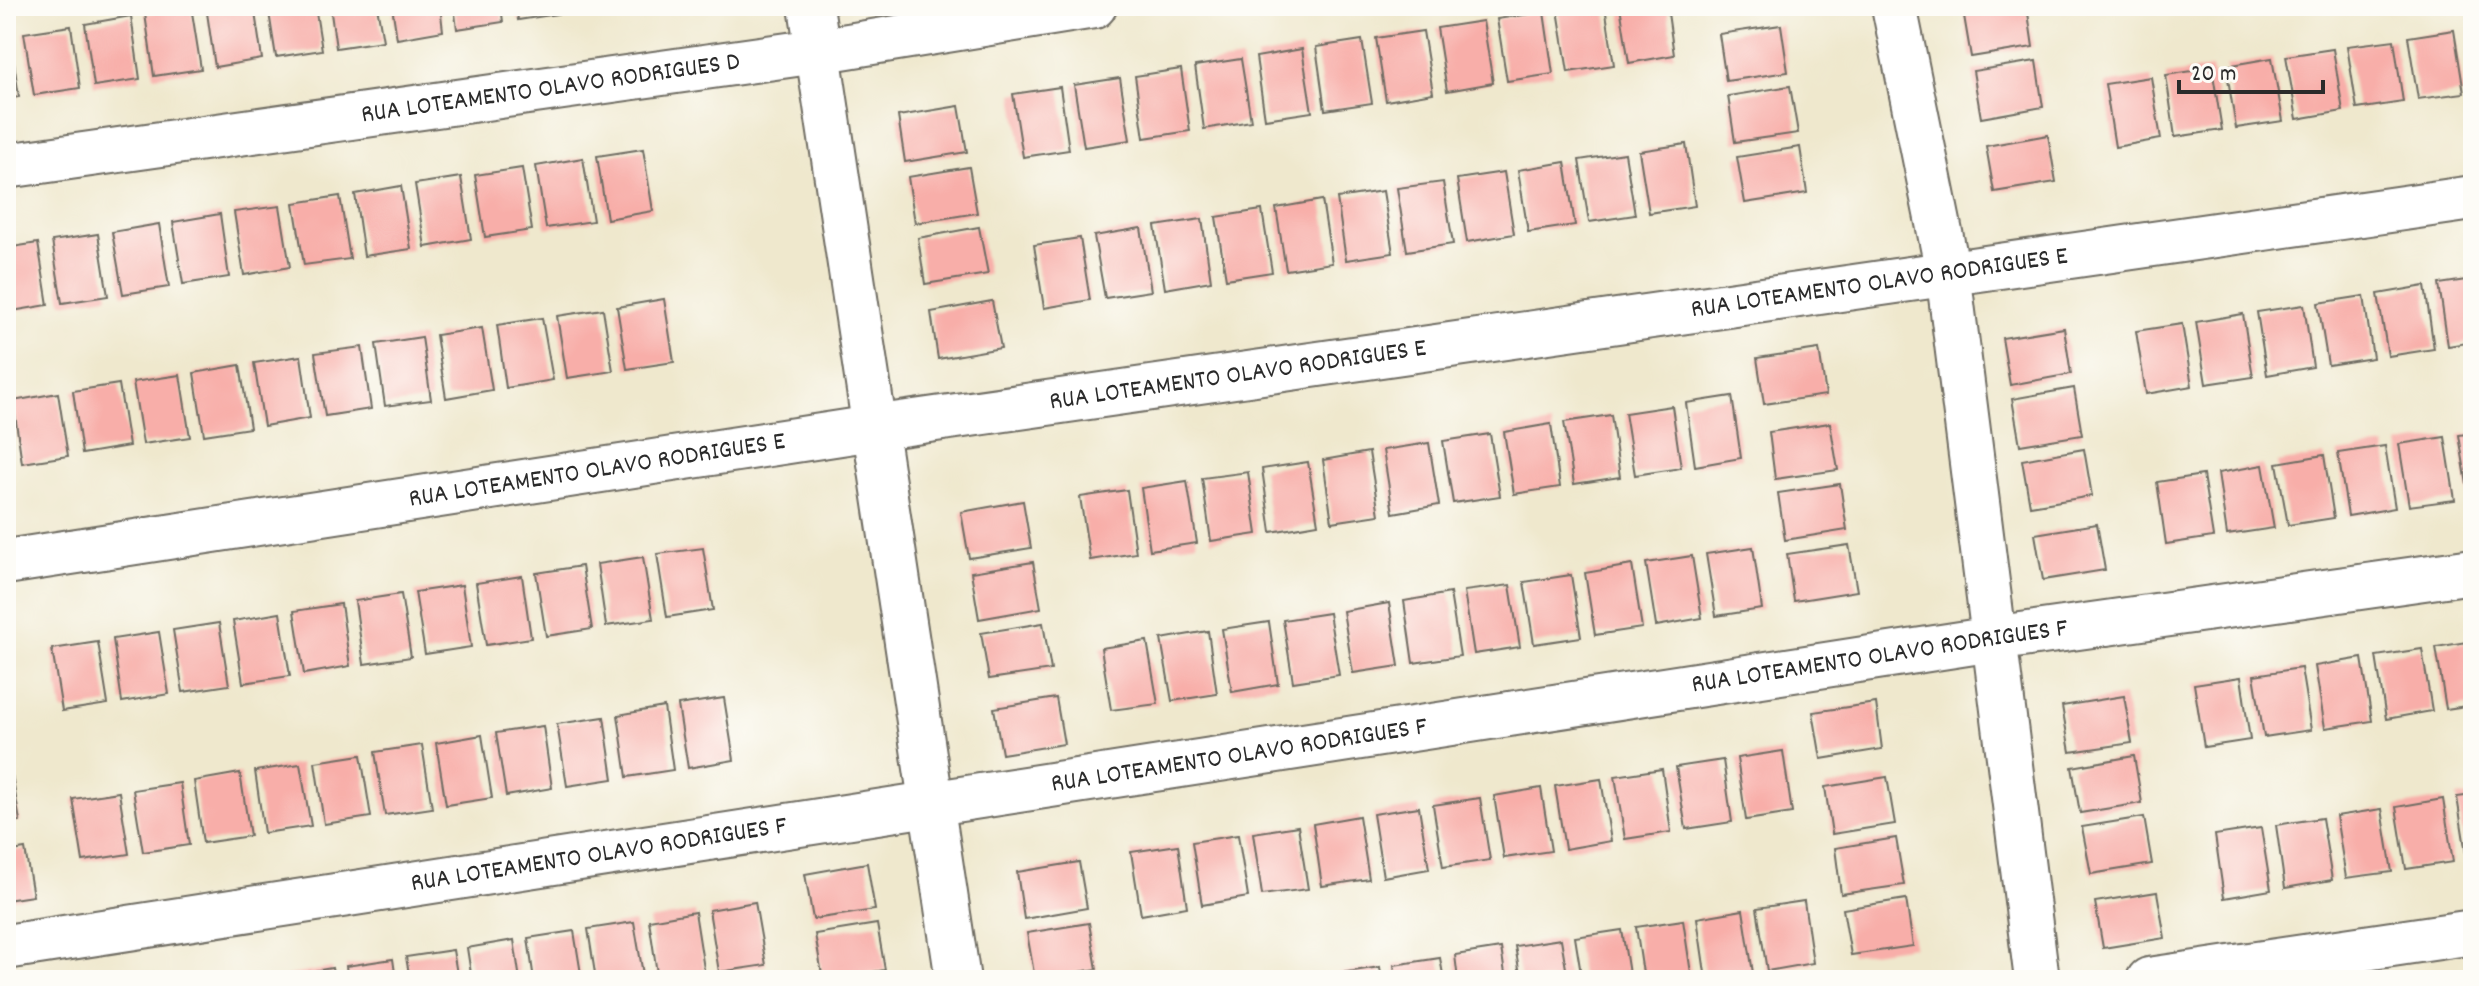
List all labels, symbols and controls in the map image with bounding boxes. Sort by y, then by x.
street label: RUA LOTEAMENTO OLAVO RODRIGUES D [359,44,742,134]
scale bar [2179,44,2323,94]
text: 20 m [2191,58,2237,92]
street label: RUA LOTEAMENTO OLAVO RODRIGUES E [1688,238,2070,329]
street label: RUA LOTEAMENTO OLAVO RODRIGUES E [1047,330,1429,421]
street label: RUA LOTEAMENTO OLAVO RODRIGUES E [406,423,788,518]
street label: RUA LOTEAMENTO OLAVO RODRIGUES F [1689,610,2071,704]
street label: RUA LOTEAMENTO OLAVO RODRIGUES F [1049,708,1430,803]
street label: RUA LOTEAMENTO OLAVO RODRIGUES F [408,808,790,902]

